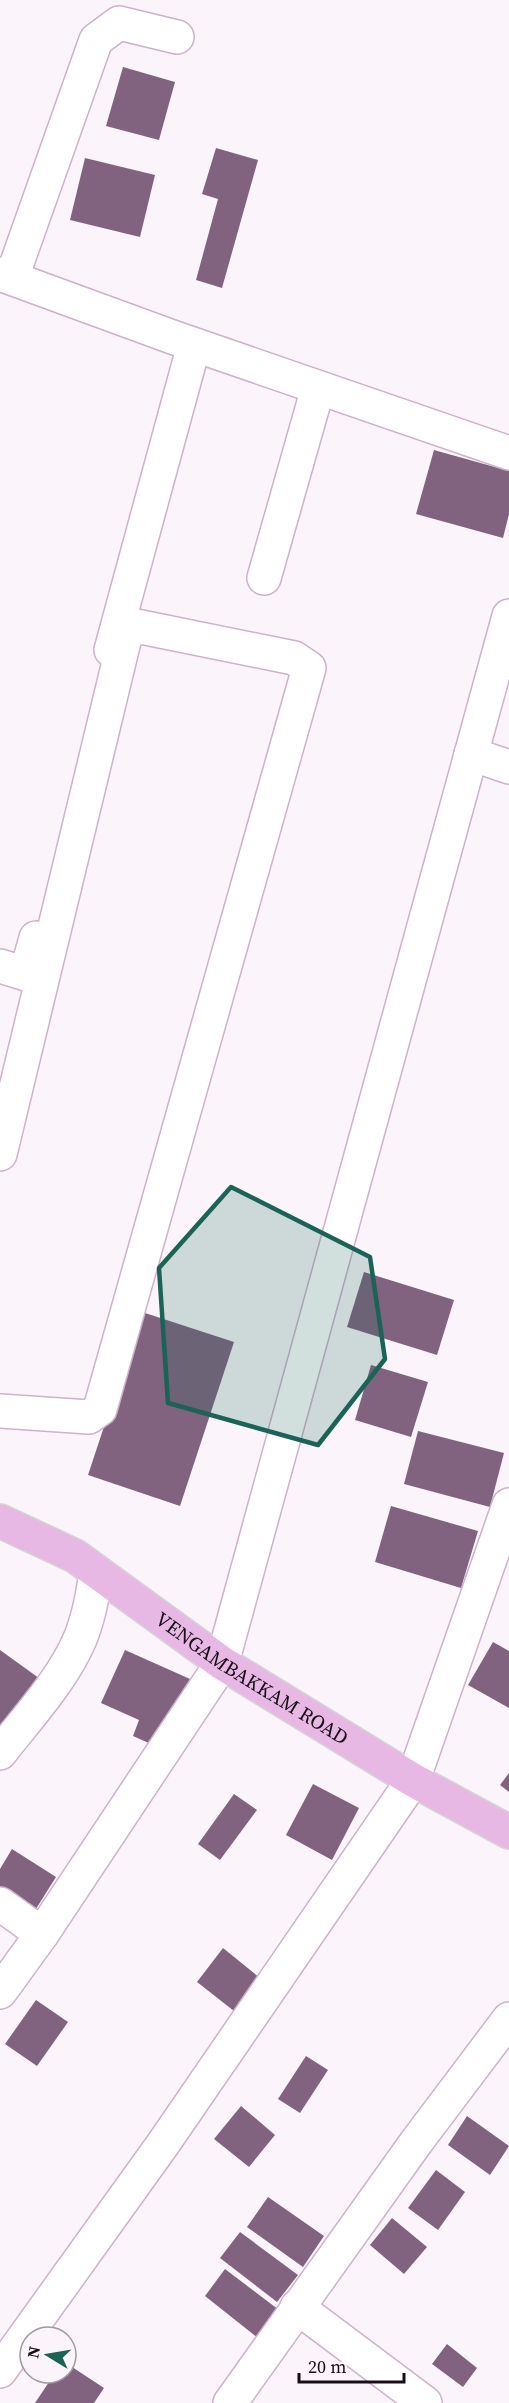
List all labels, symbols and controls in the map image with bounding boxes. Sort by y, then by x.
street label: VENGAMBAKKAM ROAD [150,1605,354,1751]
north arrow [18,2325,78,2385]
text: N [21,2344,45,2360]
scale bar [299,2346,404,2384]
text: 20 m [308,2354,346,2379]

